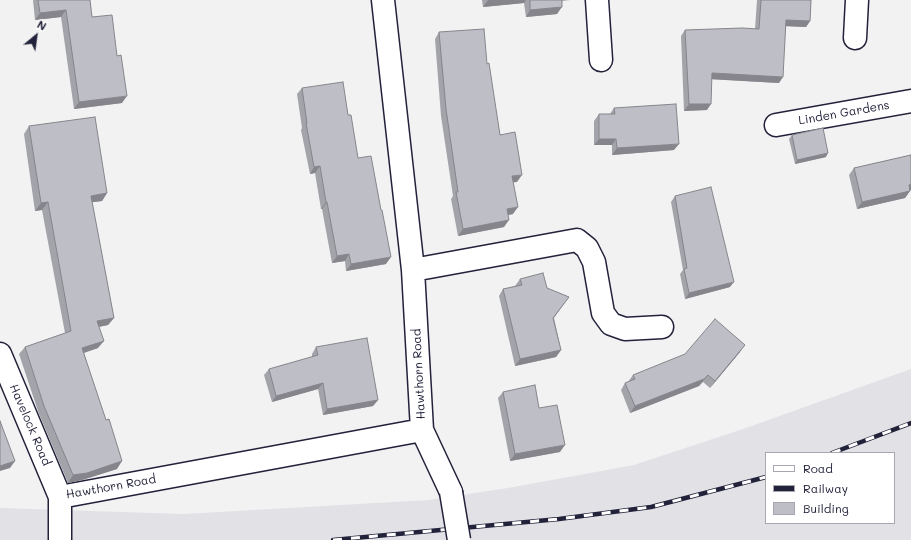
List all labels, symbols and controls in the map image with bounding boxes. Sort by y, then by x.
north arrow [16,16,56,56]
text: N [35,16,49,34]
street label: Linden Gardens [797,98,891,128]
street label: Hawthorn Road [409,328,429,420]
street label: Havelock Road [6,382,54,468]
legend [765,452,895,524]
text: Road [803,460,833,476]
street label: Hawthorn Road [65,472,157,502]
text: Railway [803,480,848,496]
text: Building [803,500,849,516]

